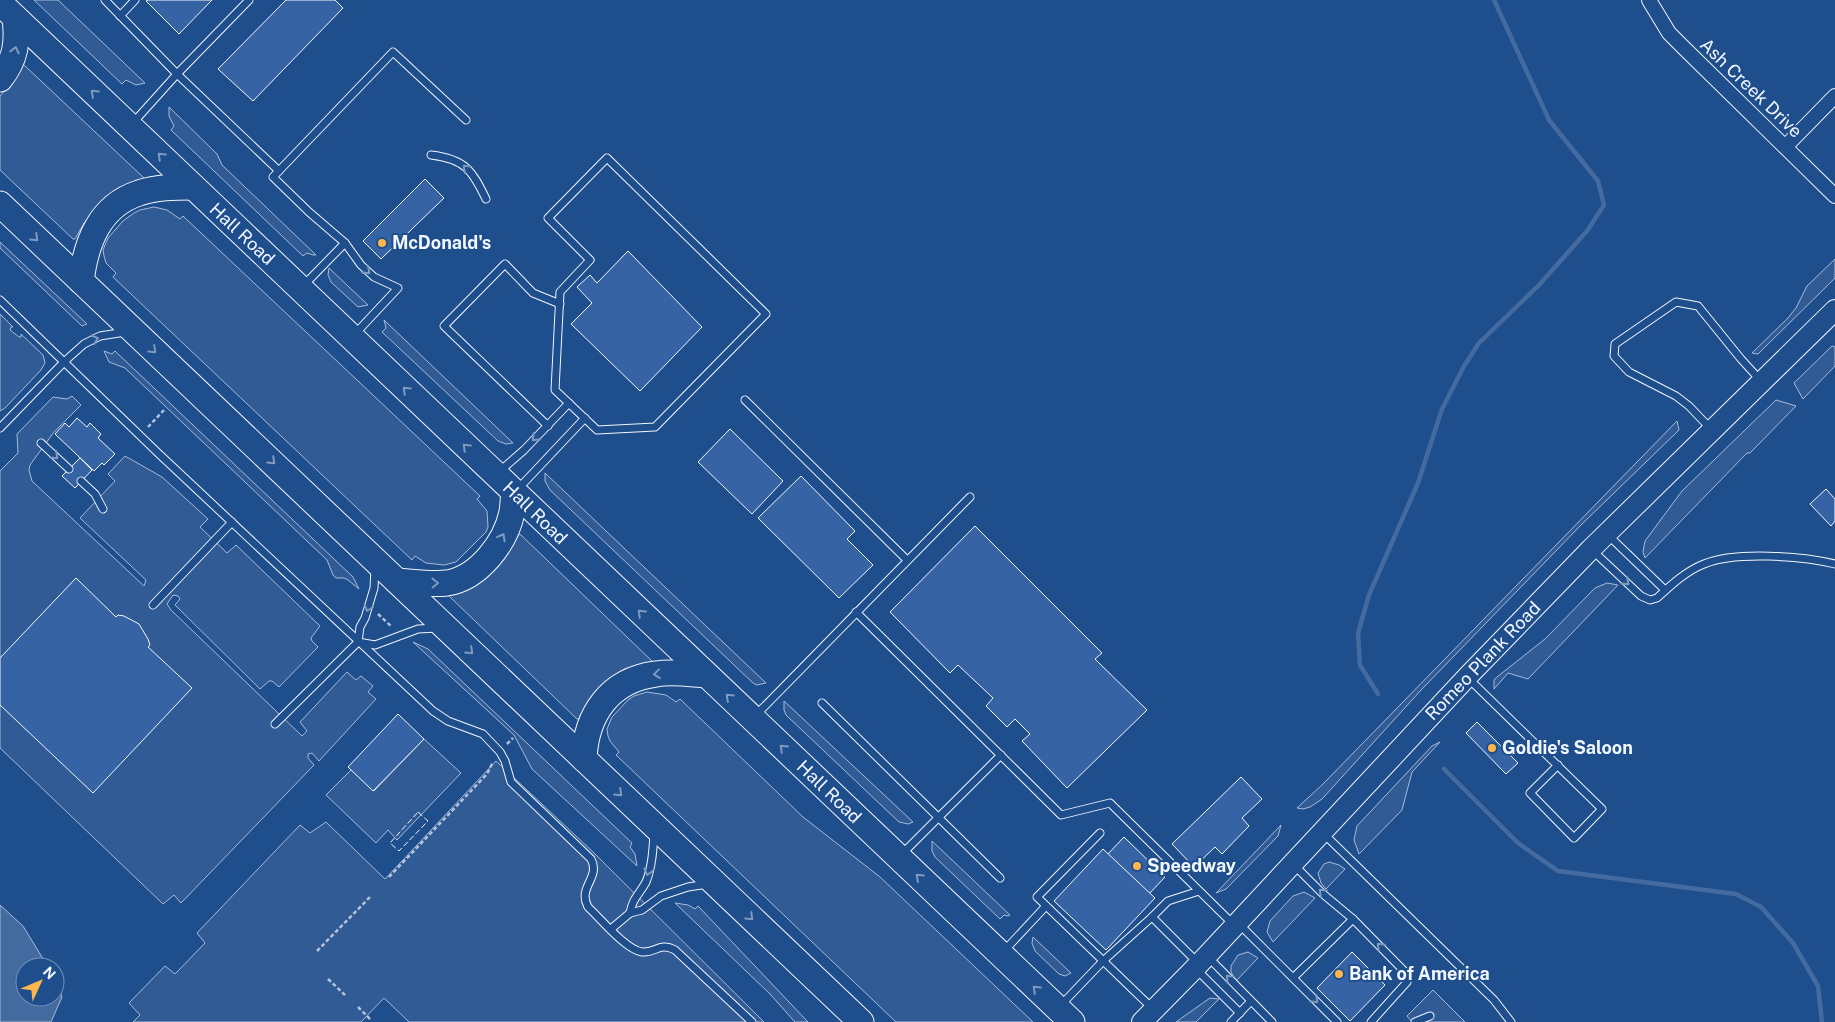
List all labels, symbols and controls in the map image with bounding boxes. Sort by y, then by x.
street label: Ash Creek Drive [1696,34,1807,142]
one-way arrow [9,45,19,54]
one-way arrow [91,90,100,99]
one-way arrow [158,153,167,162]
one-way arrow [462,165,471,174]
street label: Hall Road [205,198,279,269]
one-way arrow [30,232,39,241]
place label: McDonald's [392,232,491,253]
marker: McDonald's [376,237,388,249]
one-way arrow [362,265,371,274]
one-way arrow [90,335,99,345]
one-way arrow [148,344,157,353]
one-way arrow [403,387,412,396]
one-way arrow [532,433,541,442]
one-way arrow [463,444,472,453]
one-way arrow [49,450,58,459]
one-way arrow [266,456,275,465]
street label: Hall Road [499,477,572,548]
one-way arrow [496,534,506,543]
one-way arrow [1621,576,1630,585]
one-way arrow [432,578,440,588]
street label: Romeo Plank Road [1421,597,1545,724]
one-way arrow [363,604,373,612]
one-way arrow [637,610,646,619]
one-way arrow [464,645,473,654]
one-way arrow [653,668,661,679]
one-way arrow [726,694,735,703]
place label: Goldie's Saloon [1502,737,1633,758]
marker: Goldie's Saloon [1486,742,1498,754]
one-way arrow [780,745,789,754]
street label: Hall Road [793,756,866,827]
one-way arrow [613,787,622,796]
place label: Speedway [1147,855,1236,876]
marker: Speedway [1131,860,1143,872]
one-way arrow [644,867,654,875]
one-way arrow [915,874,924,883]
one-way arrow [1318,889,1327,898]
one-way arrow [744,911,753,920]
one-way arrow [1376,943,1385,952]
north arrow [15,957,65,1007]
text: N [40,963,59,982]
place label: Bank of America [1349,963,1490,984]
marker: Bank of America [1333,968,1345,980]
one-way arrow [1226,975,1235,984]
one-way arrow [1033,986,1042,995]
one-way arrow [1309,994,1318,1003]

